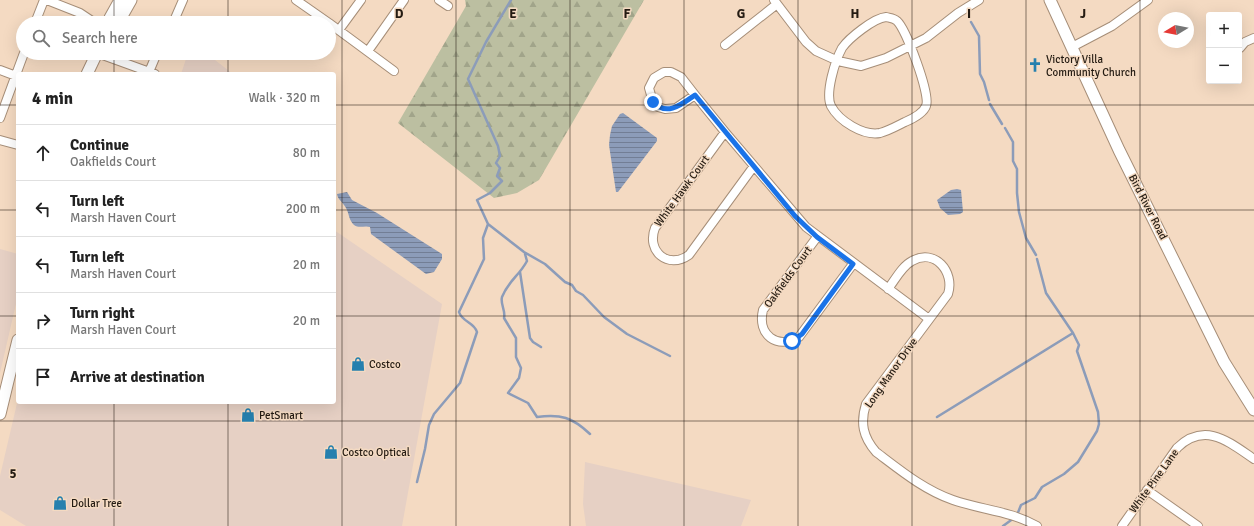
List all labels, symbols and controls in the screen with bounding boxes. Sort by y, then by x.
text: D [395,6,404,22]
text: E [509,6,517,22]
text: F [624,6,631,22]
text: G [737,6,745,22]
text: H [851,6,859,22]
text: I [967,6,971,22]
text: J [1080,6,1086,22]
north arrow [1158,12,1194,48]
map controls [1206,12,1242,84]
button: + [1206,12,1242,48]
search box [16,16,336,60]
icon: search [30,27,52,49]
text: Search here [62,29,138,47]
button: − [1206,48,1242,84]
place label: Victory Villa Community Church [1046,53,1136,79]
church icon: Victory Villa Community Church [1027,57,1043,73]
text: 4 min [32,88,73,109]
text: Walk · 320 m [249,90,320,106]
route end [644,93,662,111]
text: Continue [70,136,129,154]
icon: ahead [32,142,54,164]
text: 80 m [293,145,320,161]
street label: White Hawk Court [652,153,712,229]
text: Oakfields Court [70,154,156,170]
street label: Bird River Road [1126,172,1170,242]
text: Turn left [70,192,124,210]
icon: left [32,198,54,220]
text: 200 m [286,201,320,217]
text: Marsh Haven Court [70,210,176,226]
street label: Oakfields Court [761,244,815,310]
text: Turn left [70,248,124,266]
icon: left [32,254,54,276]
text: 20 m [293,257,320,273]
text: Marsh Haven Court [70,266,176,282]
text: Turn right [70,304,135,322]
icon: right [32,310,54,332]
text: 20 m [293,313,320,329]
text: Marsh Haven Court [70,322,176,338]
route start [783,332,801,350]
street label: Long Manor Drive [862,335,920,411]
shop icon: Costco [350,356,366,372]
place label: Costco [369,358,401,371]
icon: arrive [32,366,54,388]
text: Arrive at destination [70,368,205,386]
shop icon: PetSmart [240,407,256,423]
place label: PetSmart [259,409,303,422]
shop icon: Costco Optical [323,444,339,460]
place label: Costco Optical [342,446,410,459]
street label: White Pine Lane [1126,447,1182,515]
text: 5 [9,466,17,482]
shop icon: Dollar Tree [52,495,68,511]
place label: Dollar Tree [71,497,122,510]

